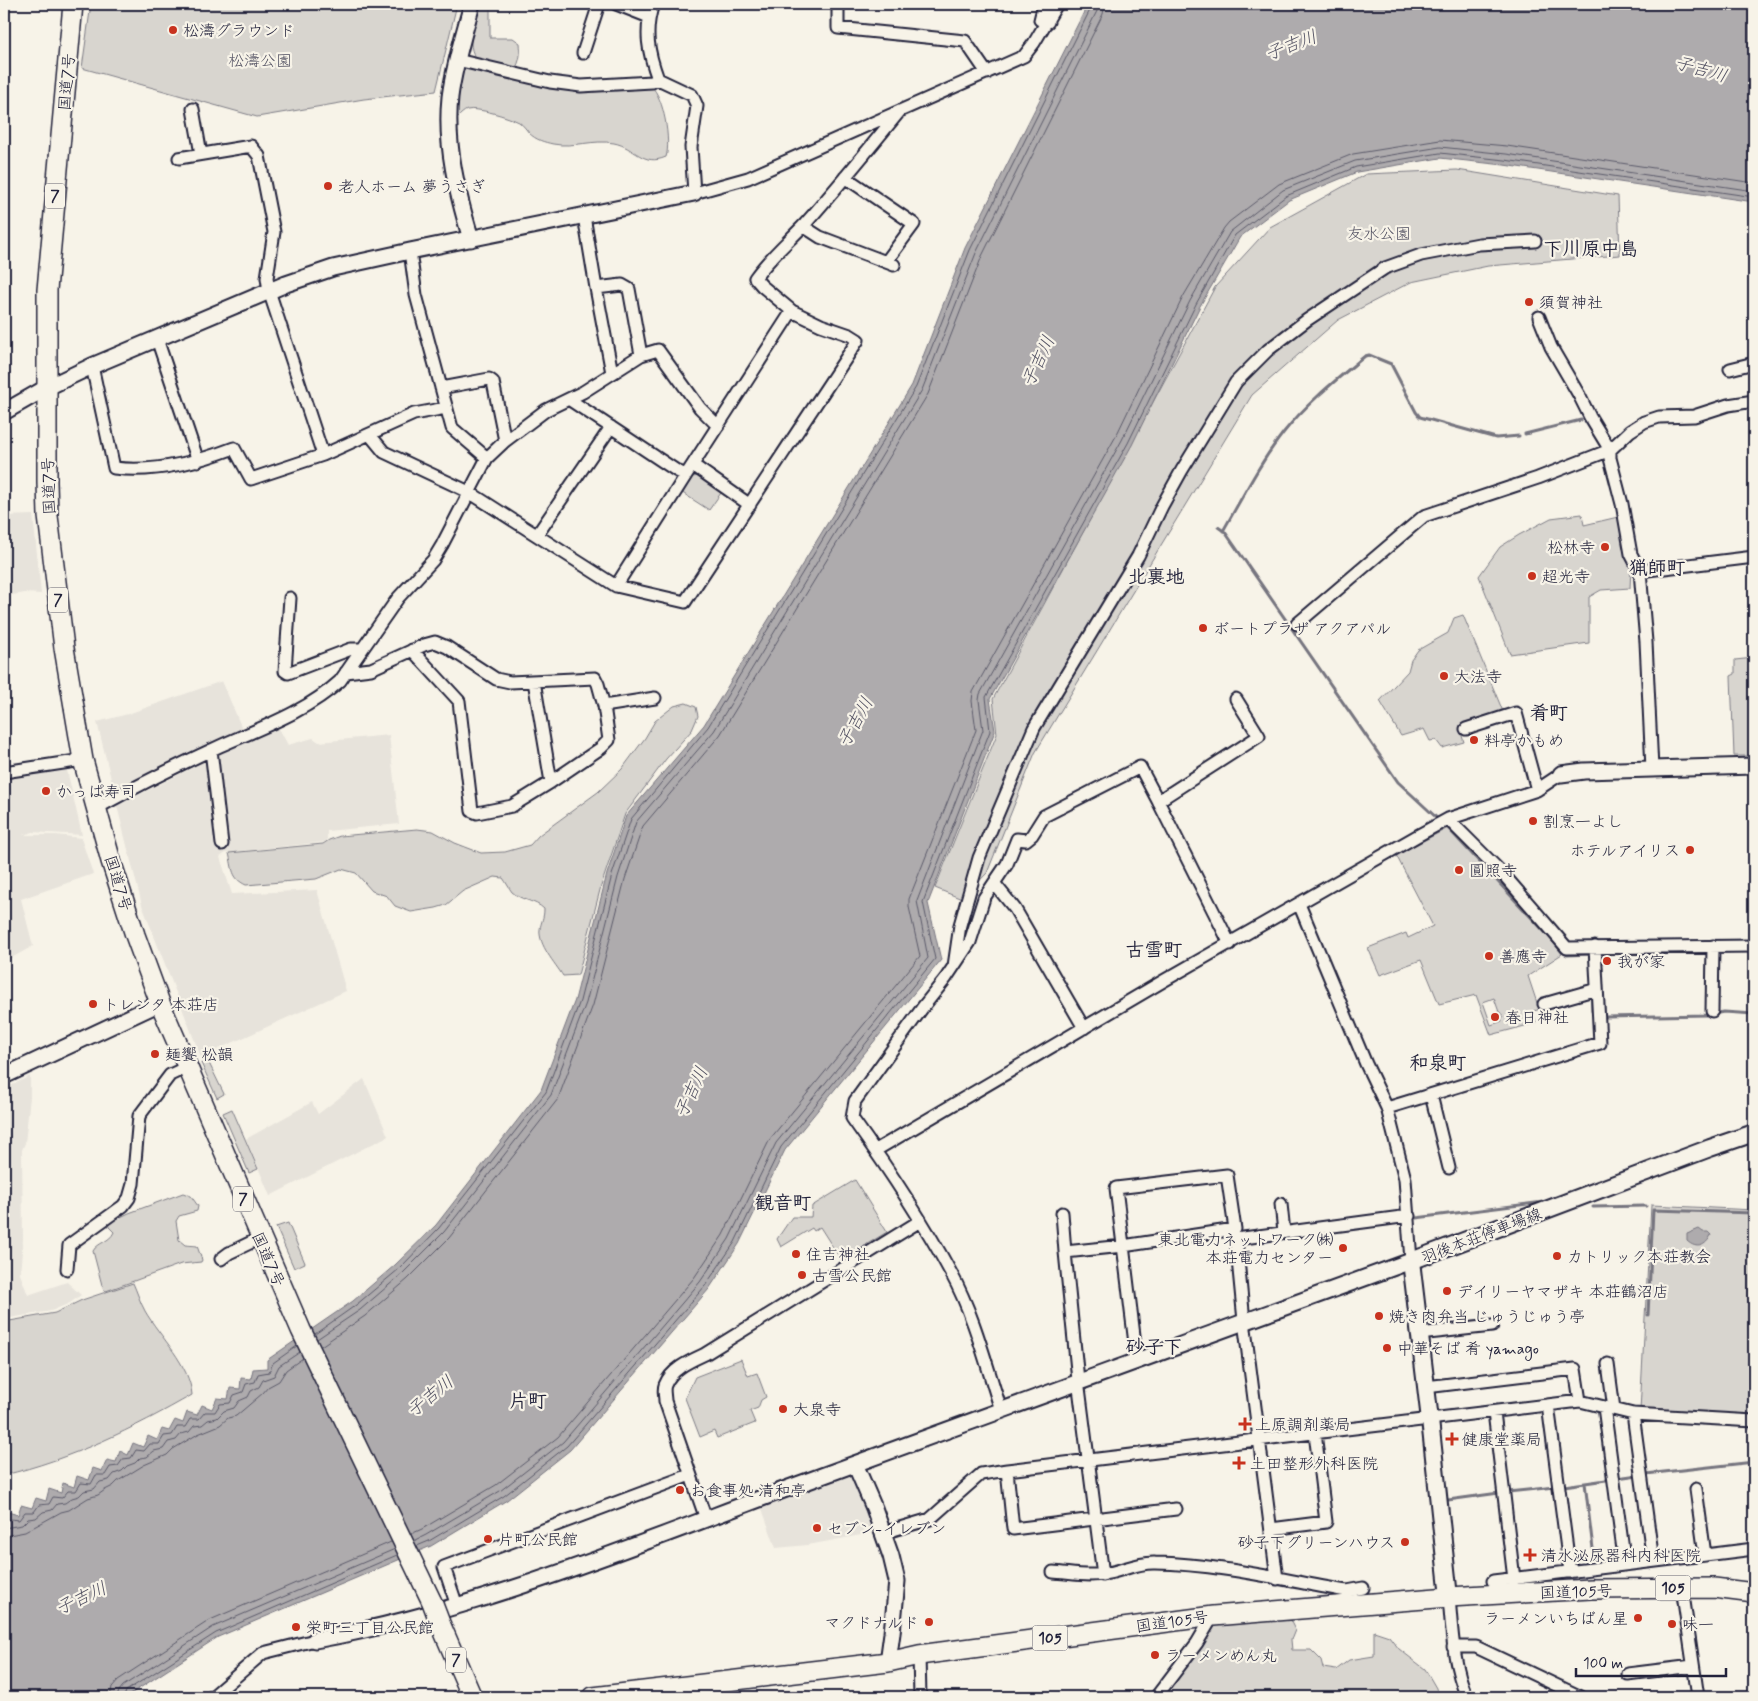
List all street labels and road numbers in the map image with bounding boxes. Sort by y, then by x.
street label: 国道7号 [55,52,80,112]
road number: 7 [45,184,65,208]
street label: 国道7号 [38,457,61,515]
road number: 7 [48,588,68,612]
street label: 国道7号 [99,853,136,914]
road number: 7 [233,1186,253,1212]
street label: 羽後本荘停車場線 [1418,1204,1545,1269]
street label: 国道7号 [246,1229,289,1290]
road number: 105 [1656,1576,1690,1600]
street label: 国道105号 [1539,1581,1613,1604]
street label: 国道105号 [1135,1607,1210,1638]
road number: 105 [1032,1626,1068,1650]
road number: 7 [446,1648,466,1672]

